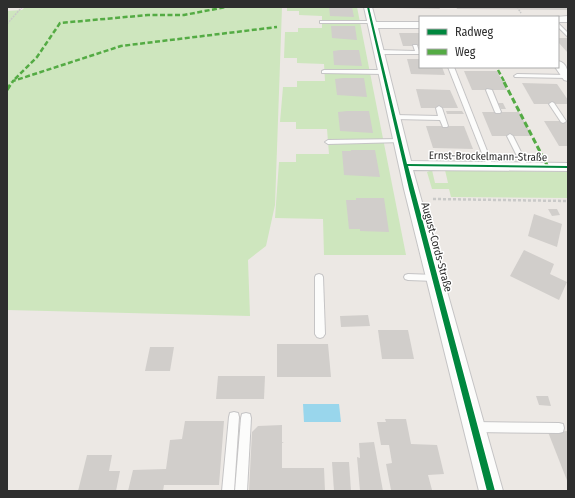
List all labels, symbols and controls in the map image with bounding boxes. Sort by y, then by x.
legend [419,16,559,68]
text: Radweg [455,25,494,39]
text: Weg [455,45,476,59]
street label: Ernst-Brockelmann-Straße [429,149,547,164]
street label: August-Cords-Straße [418,201,455,293]

